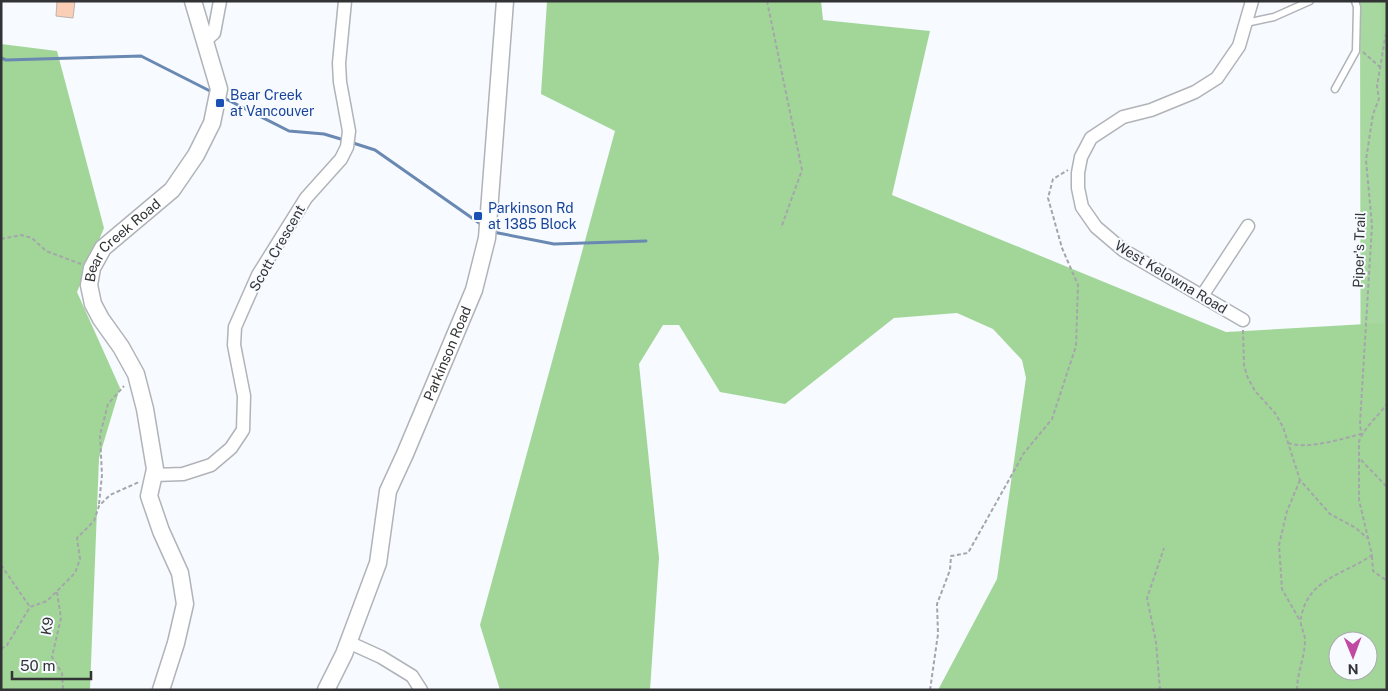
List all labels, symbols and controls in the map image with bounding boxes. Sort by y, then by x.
place label: Bear Creek at Vancouver [230,87,315,119]
marker: Bear Creek at Vancouver [214,97,226,109]
street label: Bear Creek Road [82,195,164,283]
place label: Parkinson Rd at 1385 Block [488,200,577,232]
street label: Scott Crescent [246,202,308,294]
marker: Parkinson Rd at 1385 Block [472,210,484,222]
street label: Piper's Trail [1350,212,1368,288]
street label: West Kelowna Road [1112,237,1230,317]
street label: Parkinson Road [420,304,474,403]
street label: K9 [38,615,56,636]
north arrow [1328,631,1378,681]
scale bar [12,648,91,680]
text: 50 m [20,657,55,674]
text: N [1348,661,1359,677]

